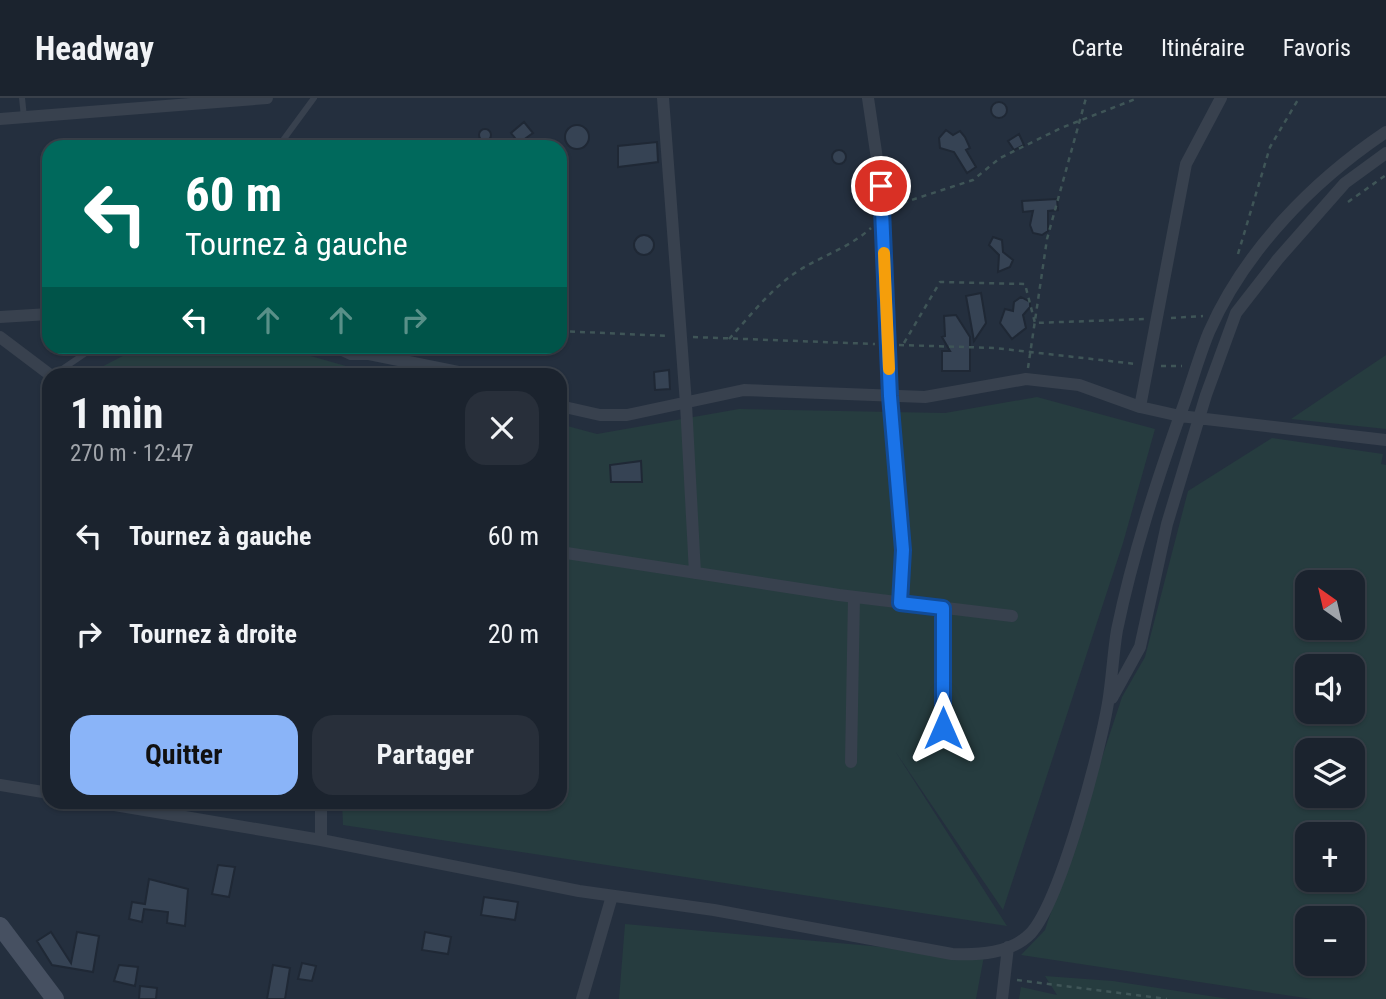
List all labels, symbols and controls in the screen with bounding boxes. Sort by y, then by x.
text: Headway [35,29,154,68]
text: Carte [1072,34,1123,62]
text: Itinéraire [1161,34,1245,62]
text: Favoris [1283,34,1351,62]
pin [851,156,911,216]
text: 60 m [185,166,282,223]
icon: arrive [862,167,900,205]
icon: left [70,168,161,259]
text: Tournez à gauche [185,225,408,263]
icon: left [176,301,214,339]
icon: ahead [249,301,287,339]
icon: ahead [322,301,360,339]
icon: right [395,301,433,339]
text: 1 min [70,389,163,438]
button: close [465,391,539,465]
text: 270 m · 12:47 [70,440,194,467]
icon: left [70,517,108,555]
text: Tournez à gauche [129,521,311,551]
text: 60 m [488,521,539,551]
north arrow [1295,570,1365,640]
map controls [1295,570,1365,976]
icon: right [70,615,108,653]
text: Tournez à droite [129,619,297,649]
text: 20 m [488,619,539,649]
button: sound [1295,654,1365,724]
position arrow [906,691,980,765]
button: Quitter [70,715,298,795]
button: Partager [312,715,539,795]
button: layers [1295,738,1365,808]
button: + [1295,822,1365,892]
button: − [1295,906,1365,976]

